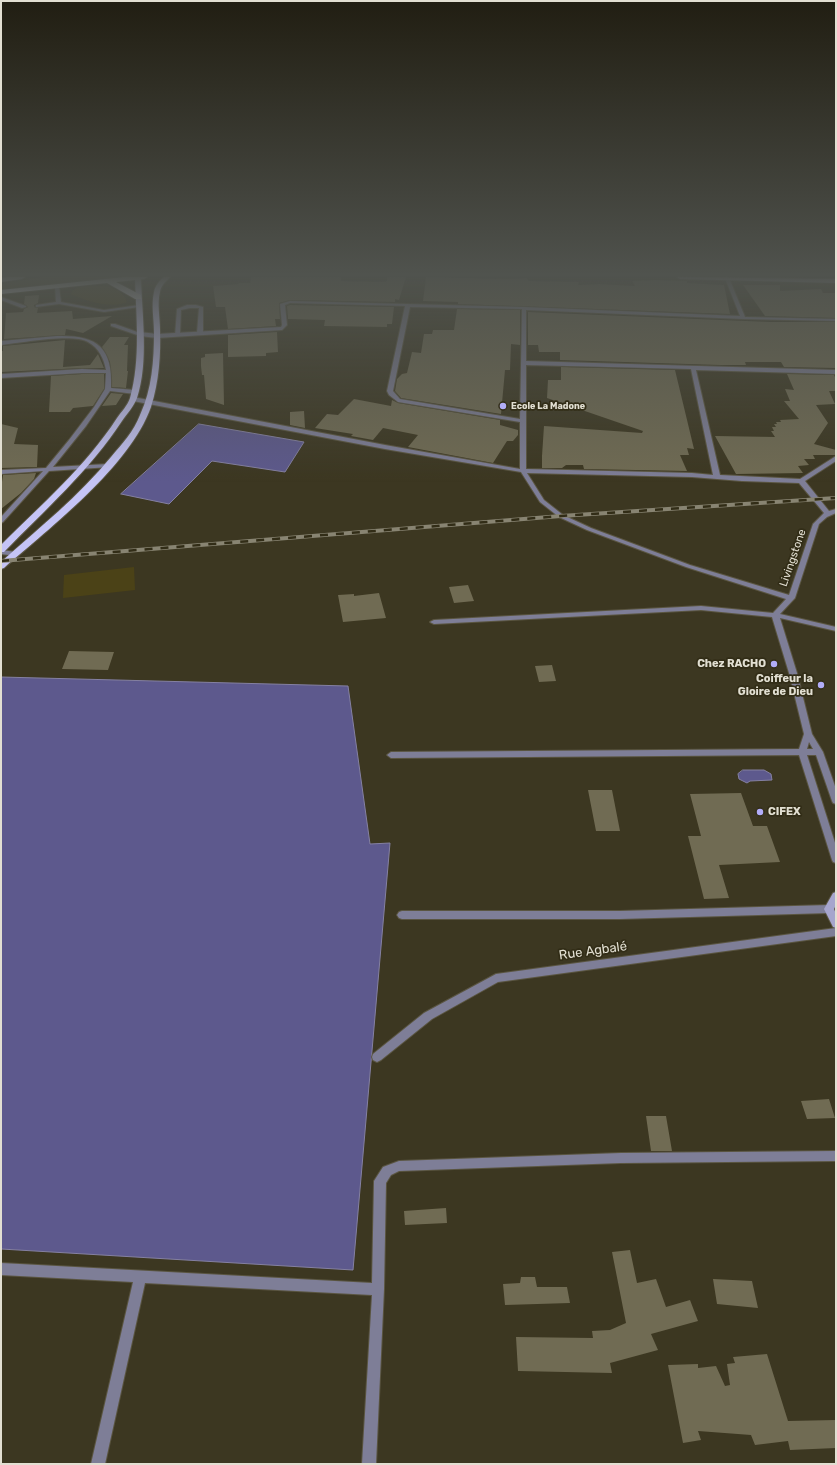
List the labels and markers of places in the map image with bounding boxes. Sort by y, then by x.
marker: Ecole La Madone [498,401,508,411]
place label: Ecole La Madone [511,401,585,411]
place label: Chez RACHO [697,657,766,671]
marker: Chez RACHO [769,659,779,669]
place label: Coiffeur la Gloire de Dieu [738,672,813,698]
marker: Coiffeur la Gloire de Dieu [816,680,826,690]
place label: CIFEX [768,805,801,819]
marker: CIFEX [755,807,765,817]

